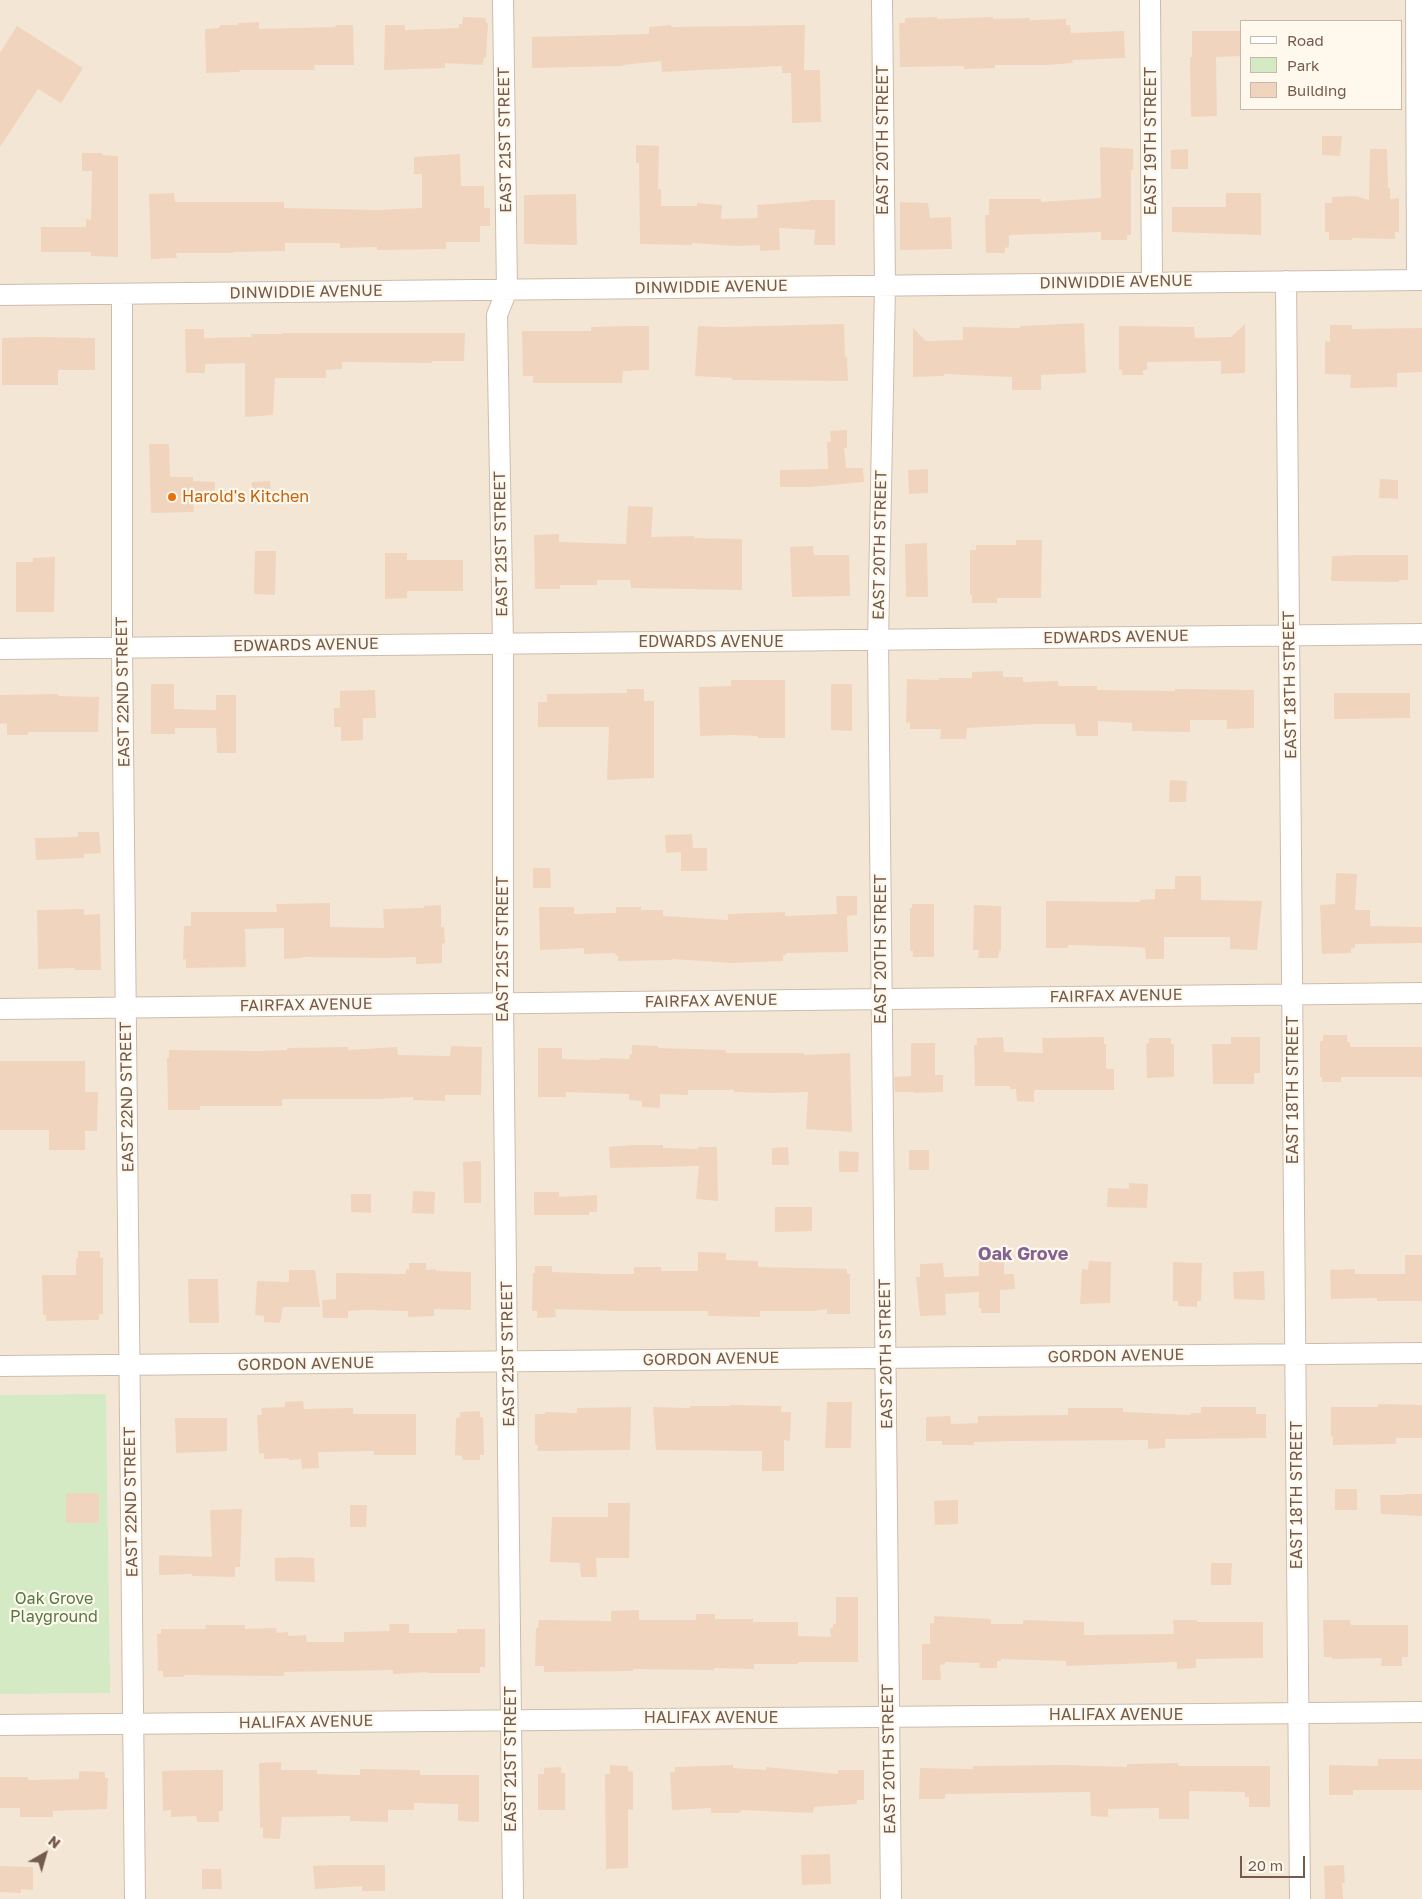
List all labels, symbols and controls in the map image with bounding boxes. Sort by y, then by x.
legend [1240,20,1402,110]
text: Road [1287,31,1324,49]
text: Park [1287,56,1319,74]
street label: EAST 20TH STREET [873,65,893,215]
street label: EAST 21ST STREET [494,67,516,213]
street label: EAST 19TH STREET [1141,67,1161,215]
text: Building [1287,81,1347,99]
street label: DINWIDDIE AVENUE [1039,271,1193,293]
street label: DINWIDDIE AVENUE [634,276,788,298]
street label: DINWIDDIE AVENUE [229,281,383,303]
street label: EAST 20TH STREET [869,470,891,620]
street label: EAST 21ST STREET [490,471,512,617]
place label: Harold's Kitchen [182,487,309,507]
marker: Harold's Kitchen [166,491,178,503]
street label: EAST 18TH STREET [1279,611,1301,759]
street label: EAST 22ND STREET [112,616,134,768]
street label: EDWARDS AVENUE [1043,626,1189,648]
street label: EDWARDS AVENUE [638,632,784,652]
street label: EDWARDS AVENUE [233,634,379,656]
street label: EAST 20TH STREET [871,874,891,1024]
street label: EAST 21ST STREET [493,876,513,1022]
street label: FAIRFAX AVENUE [1049,985,1183,1007]
street label: FAIRFAX AVENUE [644,990,778,1012]
street label: FAIRFAX AVENUE [239,994,373,1016]
street label: EAST 18TH STREET [1283,1016,1303,1164]
street label: EAST 22ND STREET [116,1021,138,1173]
district label: Oak Grove [978,1243,1068,1265]
street label: EAST 20TH STREET [875,1279,897,1429]
street label: EAST 21ST STREET [497,1281,519,1427]
street label: GORDON AVENUE [1048,1345,1184,1367]
street label: GORDON AVENUE [643,1348,779,1370]
street label: GORDON AVENUE [238,1353,374,1375]
street label: EAST 18TH STREET [1287,1421,1307,1569]
street label: EAST 22ND STREET [120,1426,142,1578]
park label: Oak Grove Playground [10,1589,98,1627]
street label: EAST 20TH STREET [878,1684,900,1834]
street label: EAST 21ST STREET [501,1686,521,1832]
street label: HALIFAX AVENUE [1049,1705,1183,1725]
street label: HALIFAX AVENUE [644,1708,778,1728]
street label: HALIFAX AVENUE [239,1711,373,1733]
north arrow [20,1829,70,1879]
text: N [45,1832,64,1852]
scale bar [1242,1846,1307,1878]
text: 20 m [1248,1856,1283,1874]

